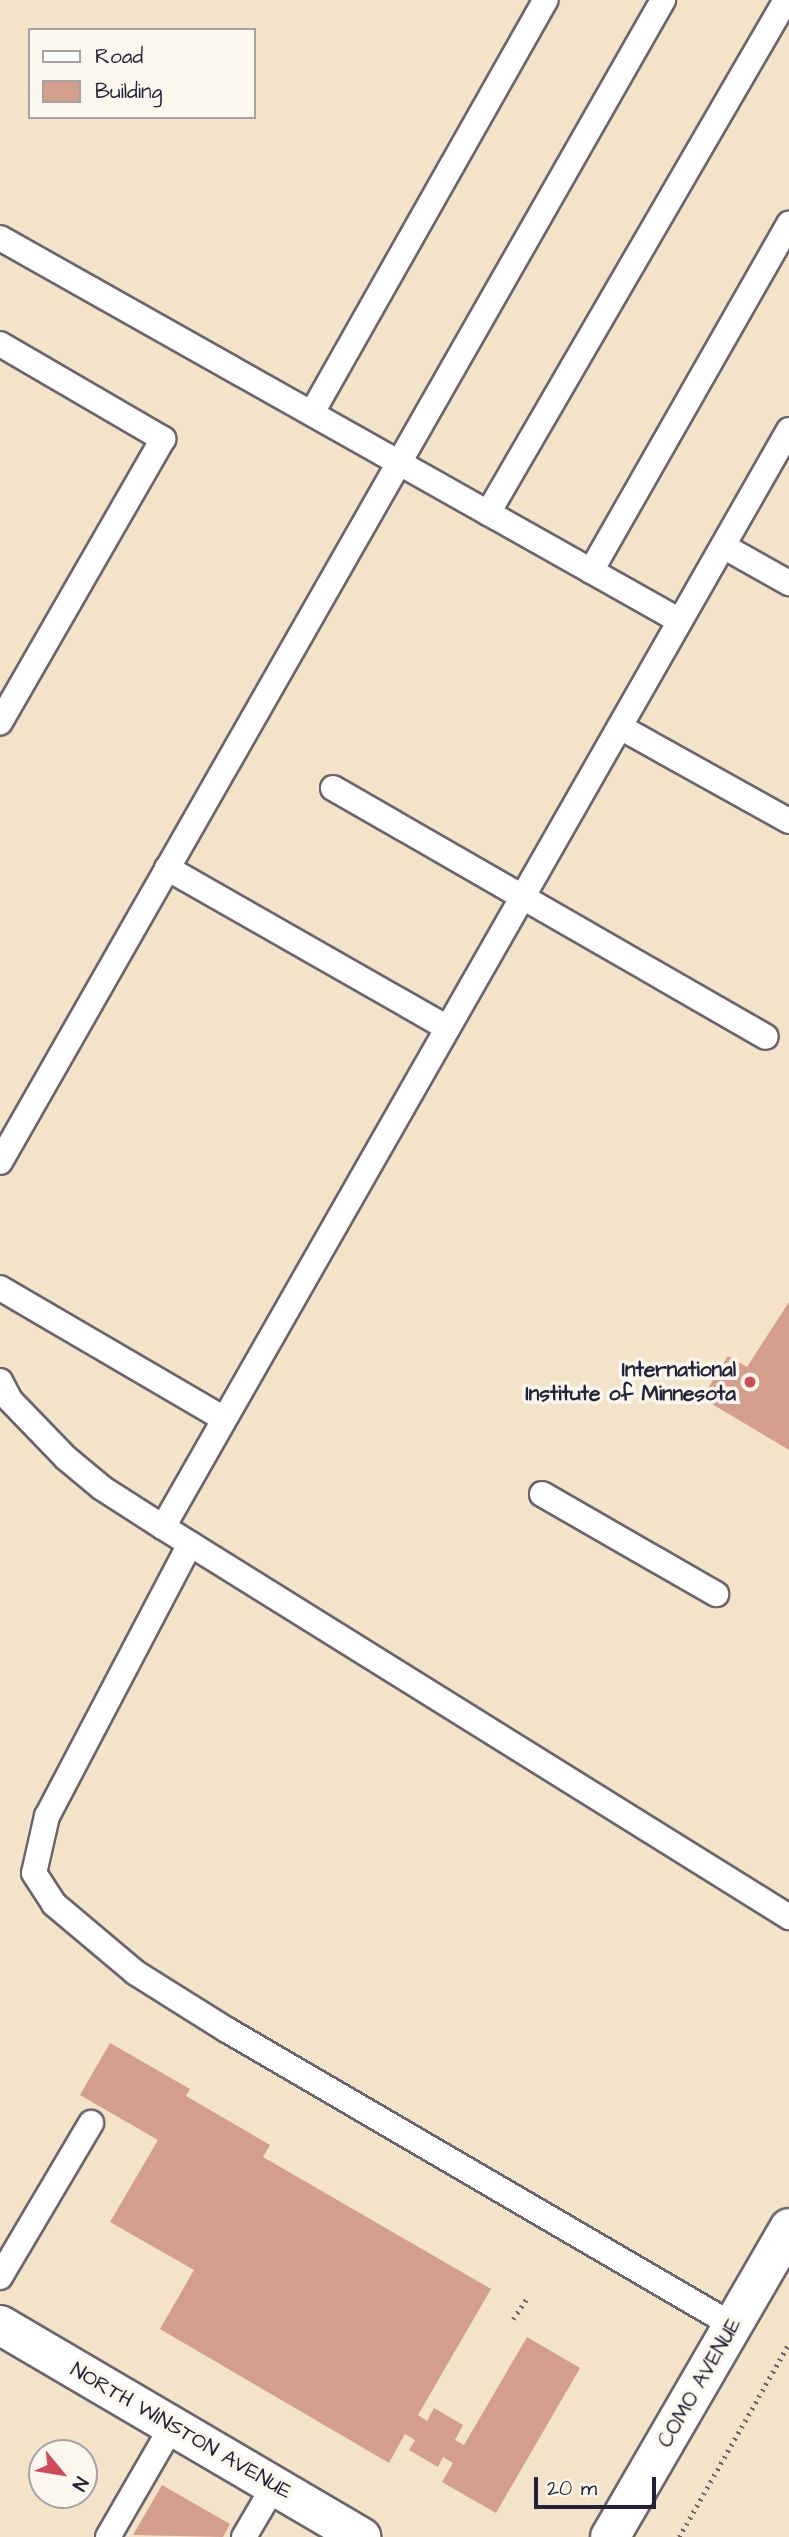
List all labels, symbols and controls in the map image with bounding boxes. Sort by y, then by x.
legend [28,28,256,119]
text: Road [95,42,143,71]
text: Building [95,77,162,106]
place label: International Institute of Minnesota [526,1357,736,1407]
marker: International Institute of Minnesota [742,1374,758,1390]
street label: COMO AVENUE [653,2314,747,2452]
street label: NORTH WINSTON AVENUE [66,2357,296,2505]
north arrow [28,2439,98,2509]
scale bar [537,2464,660,2508]
text: 20 m [547,2474,597,2503]

